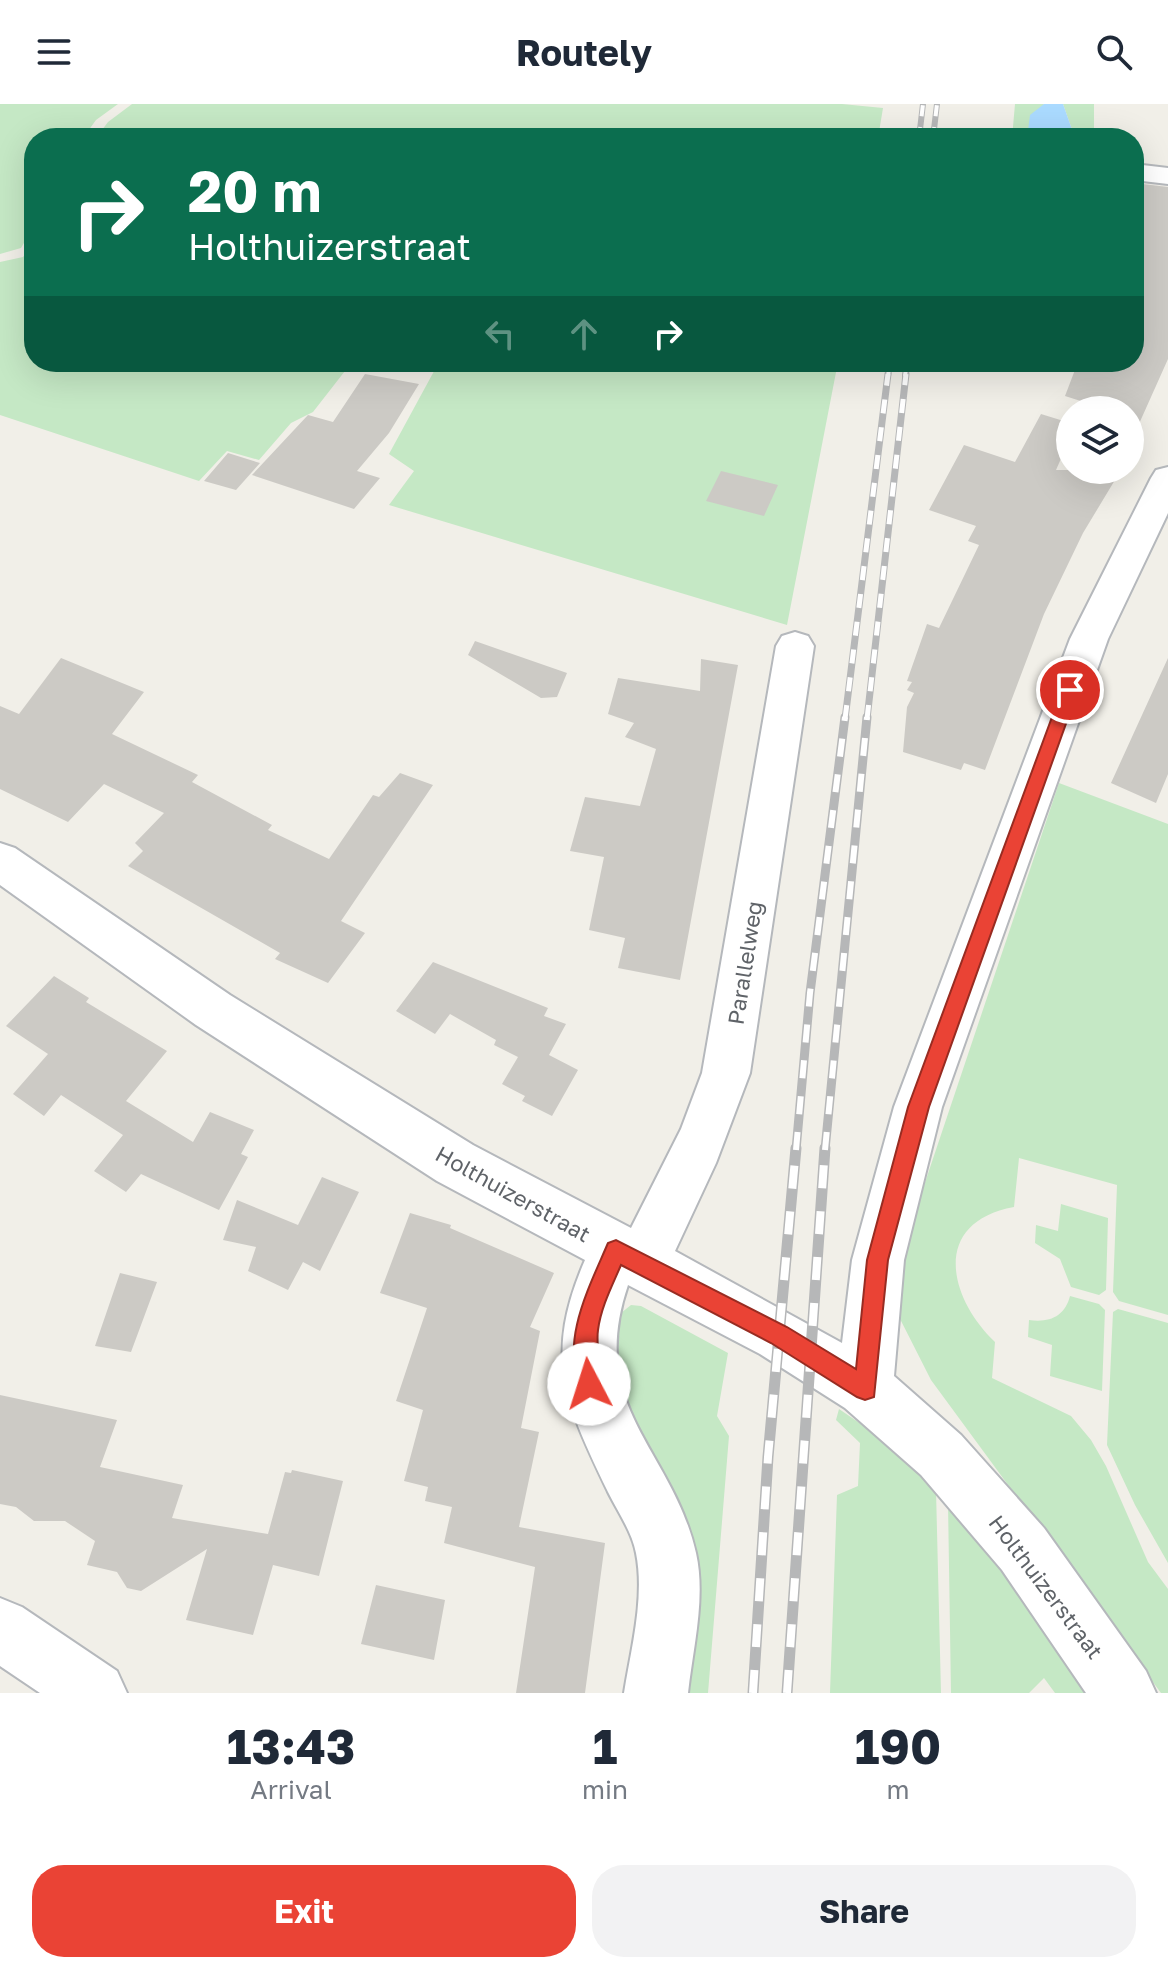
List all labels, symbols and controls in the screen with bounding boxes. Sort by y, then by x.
icon: menu [32,30,76,74]
icon: search [1092,30,1136,74]
text: Routely [516,31,652,74]
text: 20 m [188,157,322,224]
icon: right [56,160,160,264]
text: Holthuizerstraat [188,225,471,268]
icon: left [478,312,522,356]
icon: ahead [562,312,606,356]
icon: right [646,312,690,356]
map controls [1056,396,1144,484]
button: layers [1056,396,1144,484]
pin [1036,656,1104,724]
icon: arrive [1048,668,1092,712]
street label: Parallelweg [721,899,768,1027]
street label: Holthuizerstraat [431,1140,595,1247]
position arrow [547,1342,631,1426]
street label: Holthuizerstraat [984,1510,1109,1664]
text: 13:43 [227,1717,355,1775]
text: 1 [593,1717,617,1775]
text: 190 [855,1717,941,1775]
text: Arrival [250,1774,332,1805]
text: min [582,1774,628,1805]
text: m [887,1774,910,1805]
button: Exit [32,1865,576,1957]
button: Share [592,1865,1136,1957]

